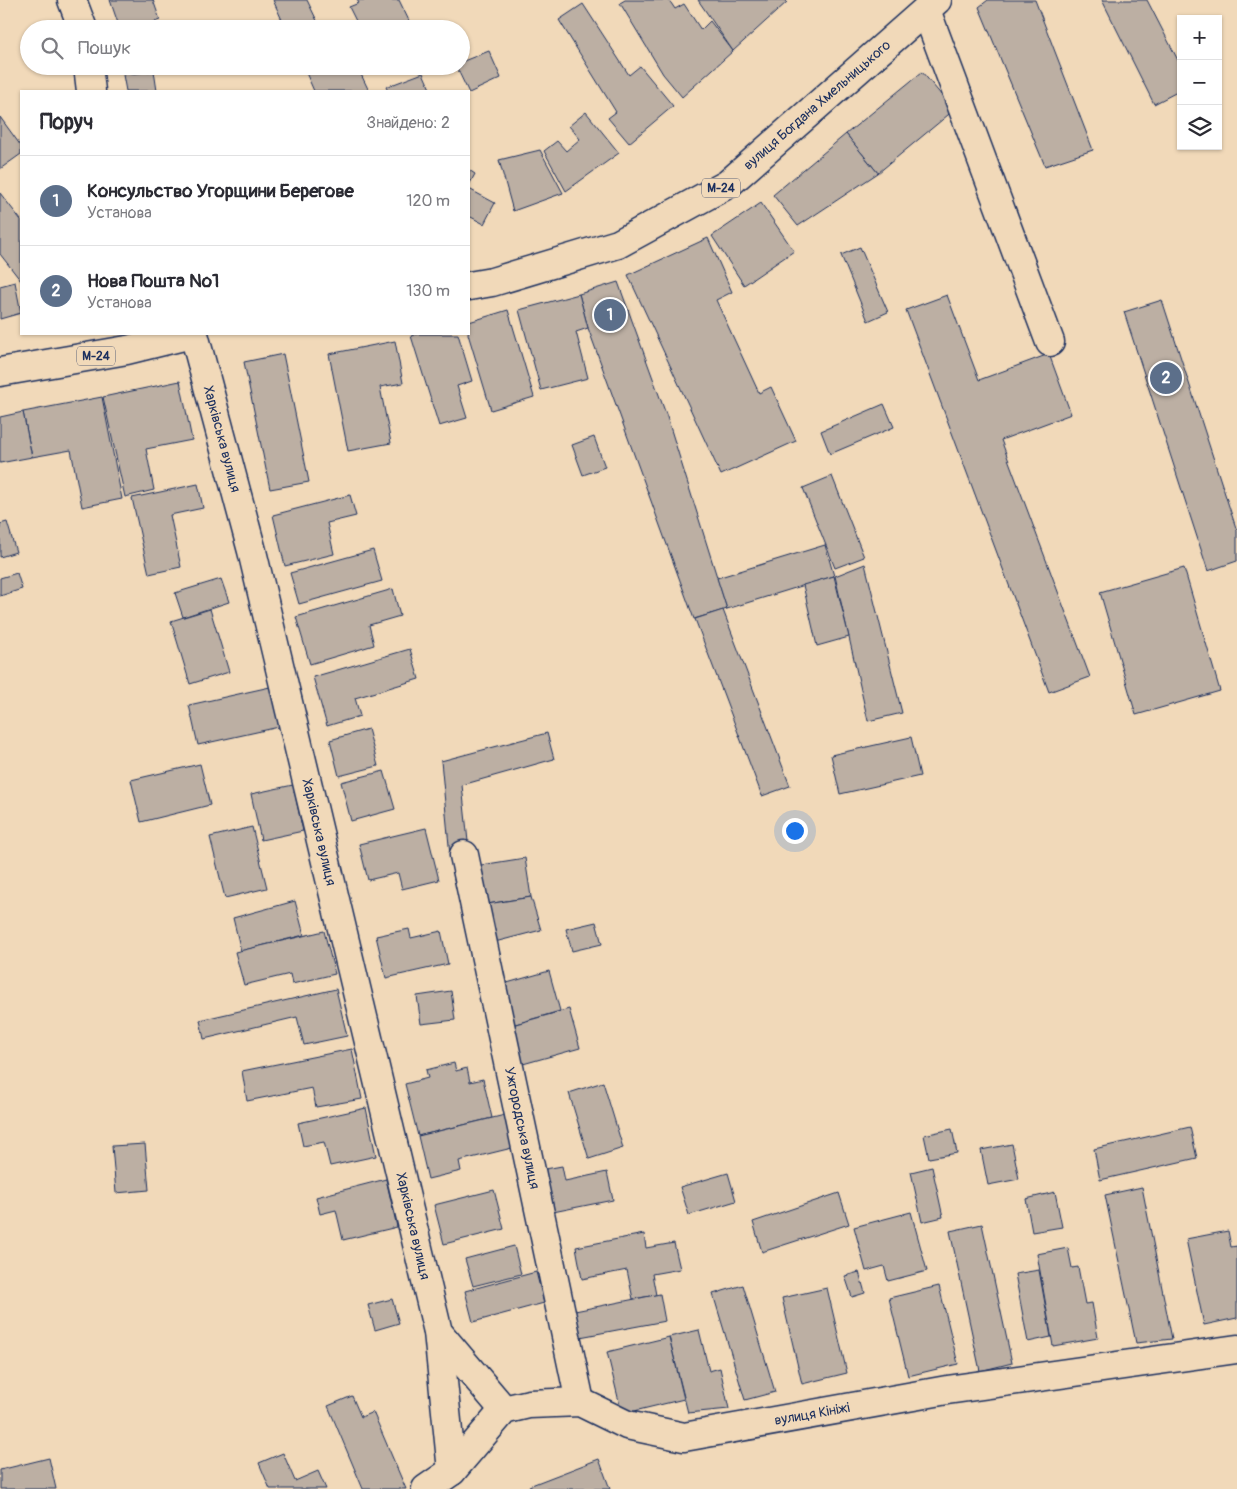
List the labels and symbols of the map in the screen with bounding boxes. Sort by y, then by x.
street label: вулиця Богдана Хмельницького [740,36,894,174]
road number: М-24 [702,178,740,198]
pin: 1 [594,296,626,334]
road number: М-24 [77,346,115,366]
pin: 2 [1150,359,1182,397]
street label: Харківська вулиця [200,384,244,494]
street label: Харківська вулиця [298,777,340,887]
your location [782,818,808,844]
street label: Ужгородська вулиця [501,1065,543,1191]
street label: Харківська вулиця [392,1171,434,1281]
street label: вулиця Кініжі [773,1399,852,1429]

